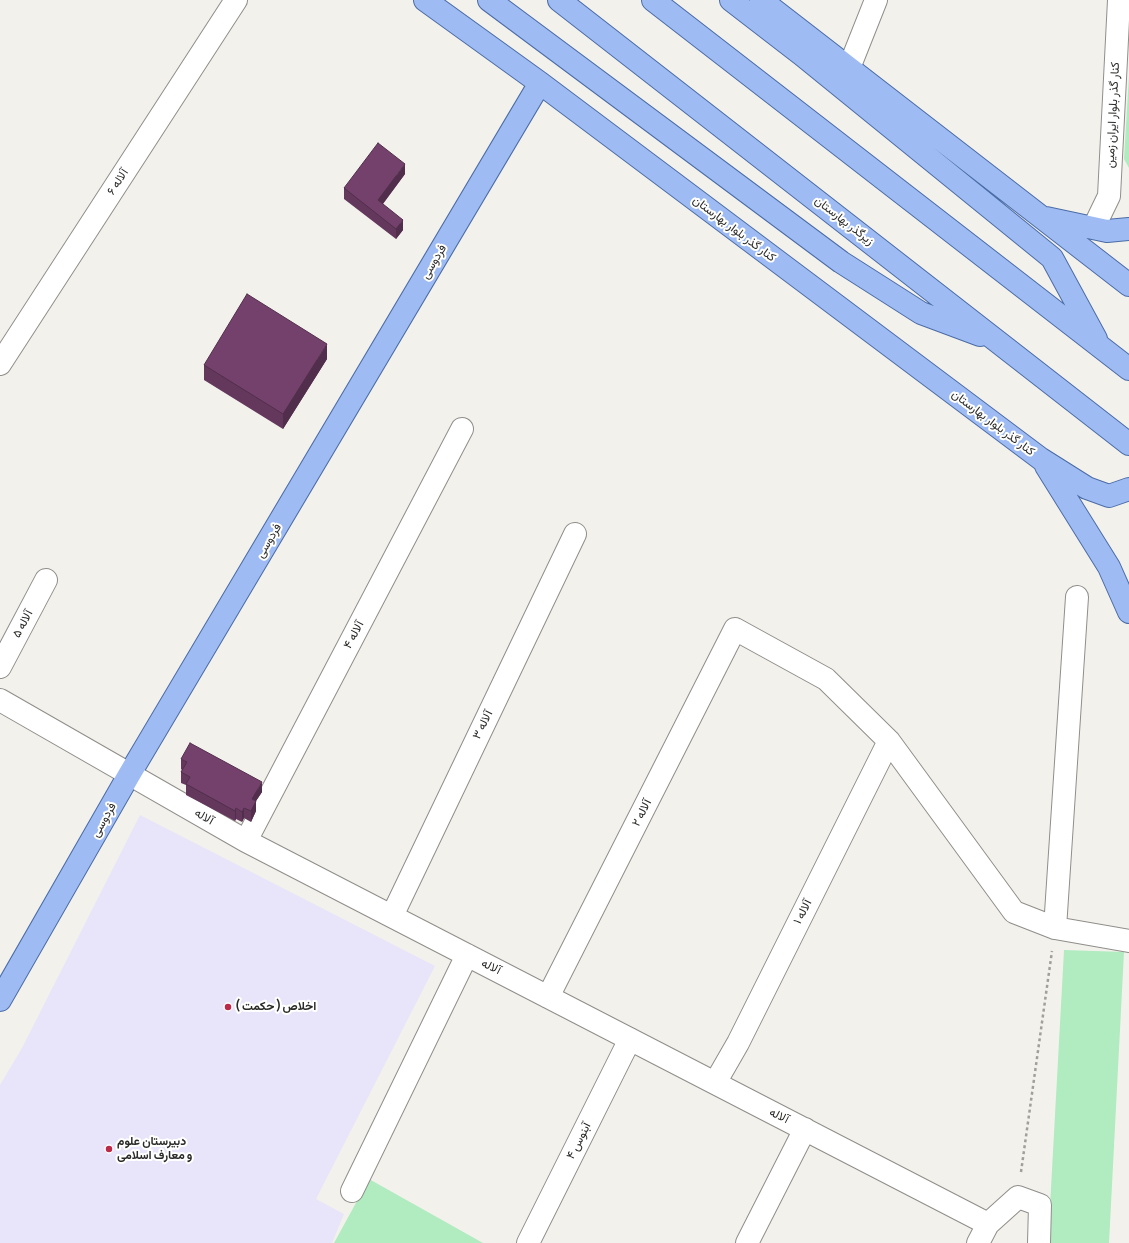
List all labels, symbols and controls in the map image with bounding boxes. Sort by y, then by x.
street label: کنار گذر بلوار ایران زمین [1103,62,1123,168]
street label: آلاله ۶ [104,166,132,198]
street label: کنار گذر بلوار بهارستان [690,193,778,265]
street label: زیرگذر بهارستان [812,193,876,249]
street label: فردوسی [418,242,450,282]
street label: کنار گذر بلوار بهارستان [949,387,1037,459]
street label: فردوسی [253,521,285,561]
street label: آلاله ۵ [10,608,36,640]
street label: آلاله ۴ [341,619,367,651]
street label: آلاله ۳ [470,708,496,742]
street label: آلاله ۲ [629,797,655,829]
street label: فردوسی [88,800,120,840]
street label: آلاله [192,806,216,828]
street label: آلاله ۱ [791,897,815,927]
street label: آلاله [479,956,503,978]
place label: اخلاص ( حکمت ) [236,1000,316,1014]
marker: اخلاص ( حکمت ) [223,1002,233,1012]
street label: آلاله [767,1105,791,1127]
street label: آبنوس ۴ [564,1120,594,1162]
place label: دبیرستان علوم و معارف اسلامی [117,1135,192,1163]
marker: دبیرستان علوم و معارف اسلامی [104,1144,114,1154]

